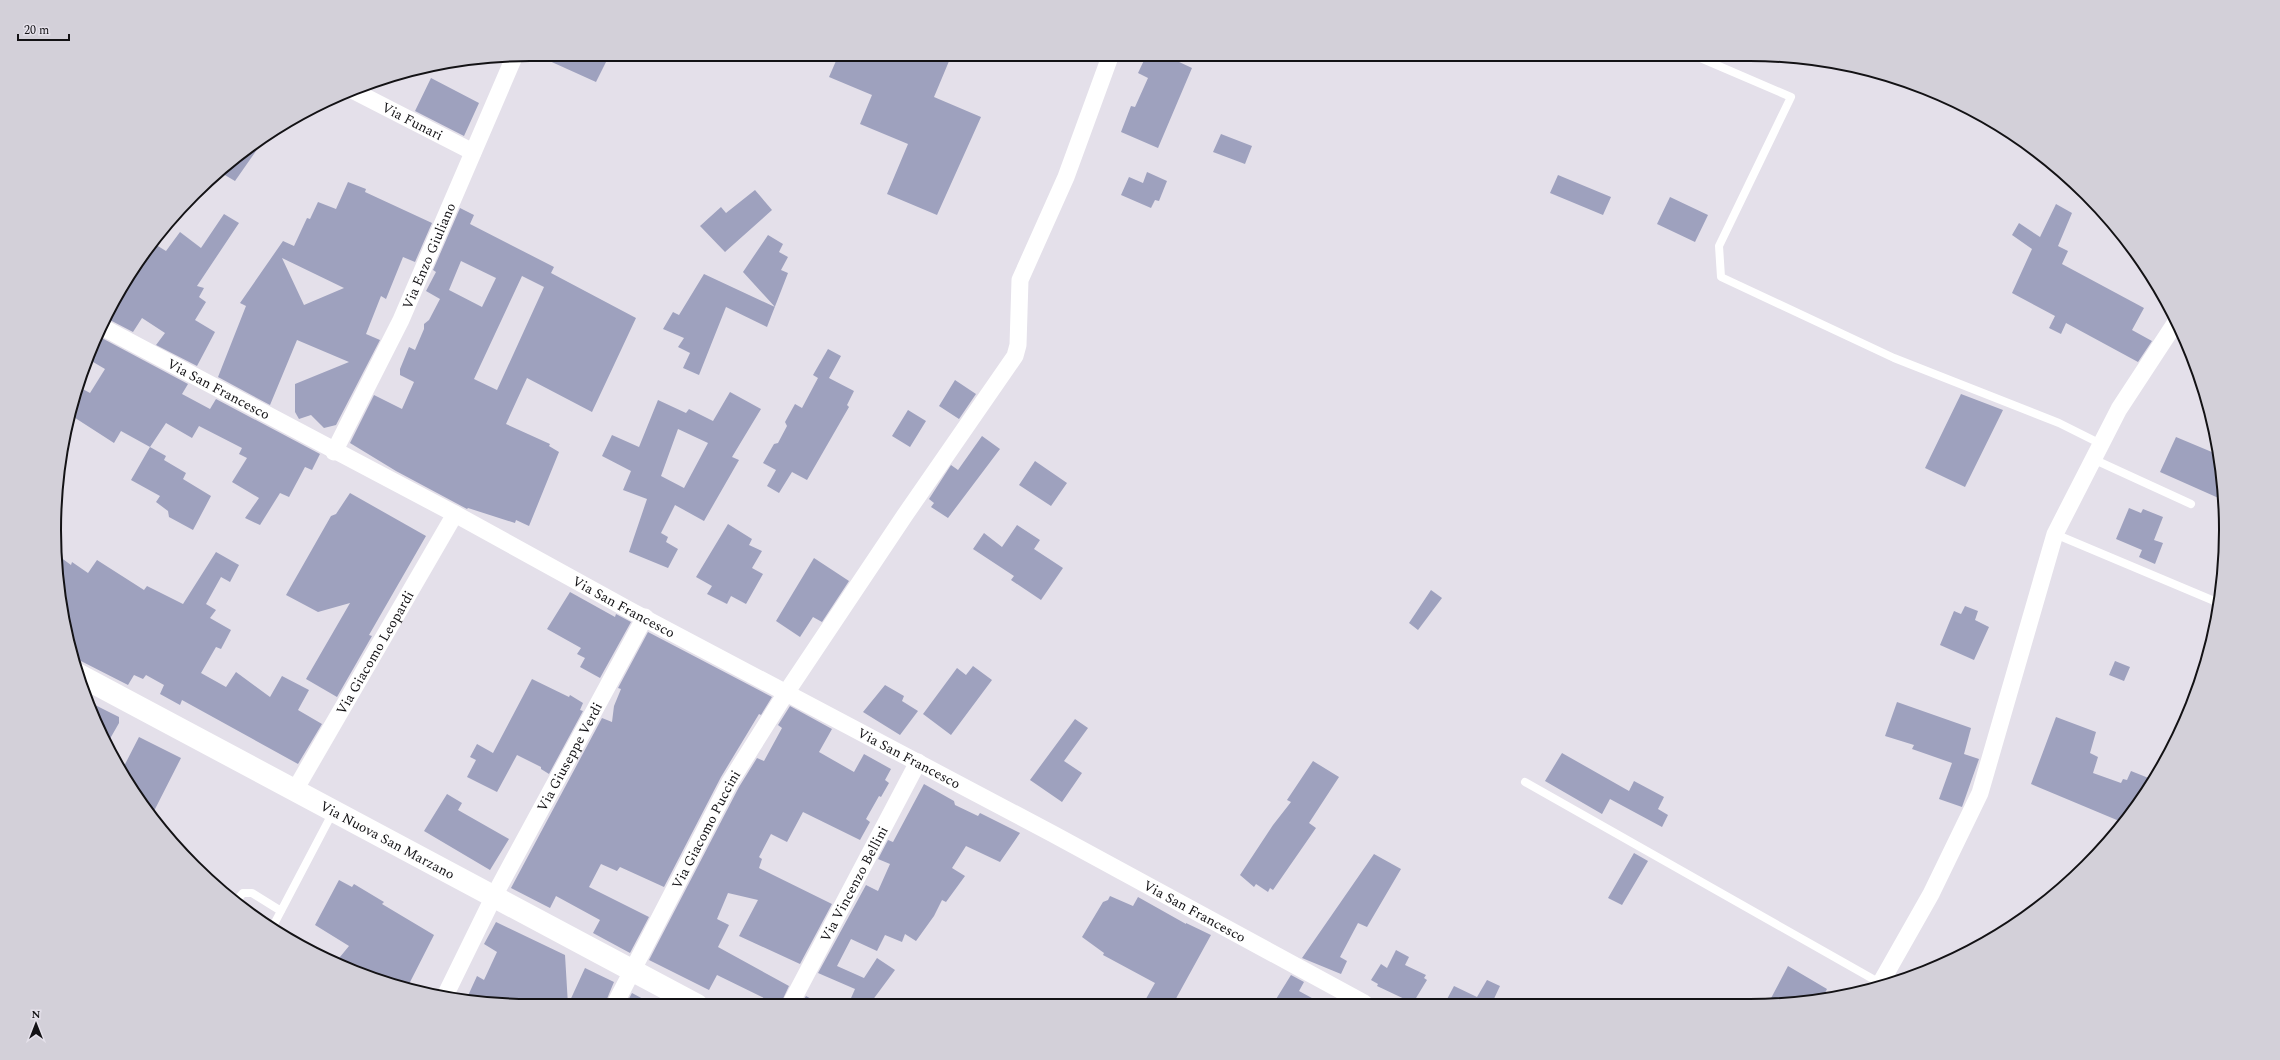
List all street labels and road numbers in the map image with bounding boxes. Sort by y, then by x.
street label: Via Funari [378,97,447,145]
street label: Via Enzo Giuliano [396,199,461,312]
street label: Via San Francesco [163,353,274,425]
street label: Via San Francesco [569,570,679,643]
street label: Via Giacomo Leopardi [330,586,419,718]
street label: Via Giuseppe Verdi [531,698,608,815]
street label: Via San Francesco [854,722,964,794]
street label: Via Giacomo Puccini [666,766,746,893]
street label: Via Nuova San Marzano [316,795,459,884]
street label: Via Vincenzo Bellini [815,822,893,946]
street label: Via San Francesco [1140,875,1250,947]

